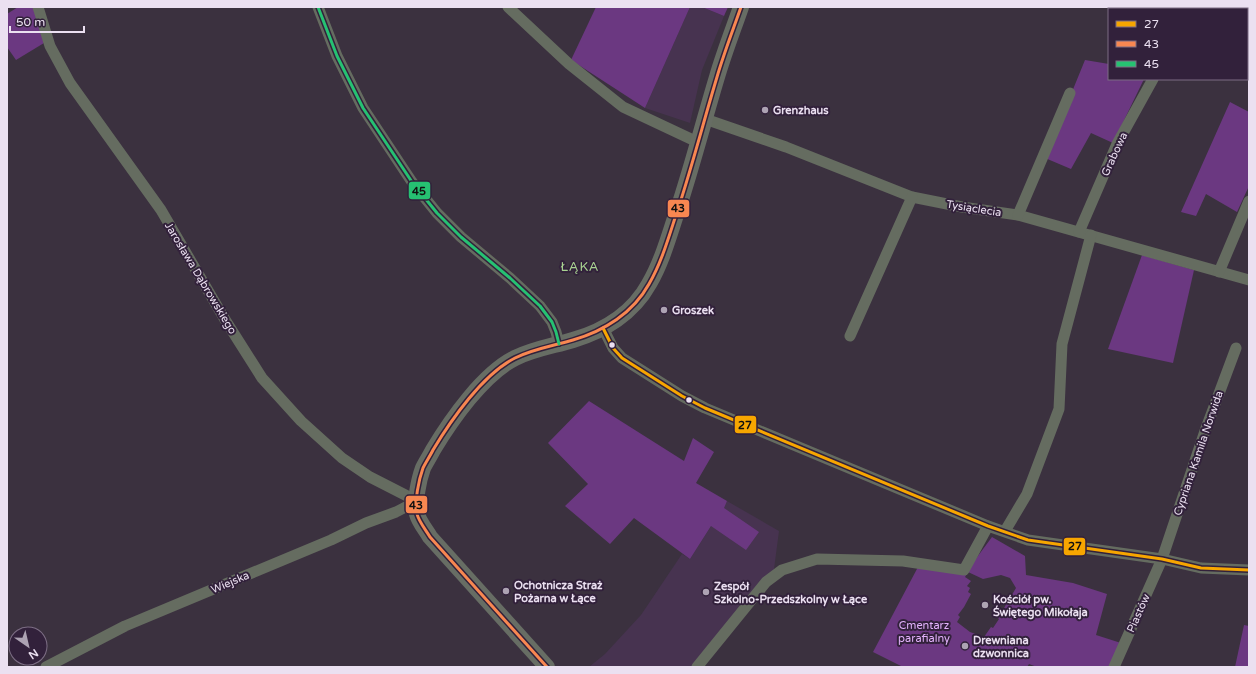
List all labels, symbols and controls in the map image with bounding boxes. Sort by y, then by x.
scale bar [10,8,84,34]
legend [1108,8,1248,80]
text: 50 m [16,15,45,29]
text: 27 [1144,17,1159,31]
text: 43 [1144,37,1159,51]
text: 45 [1144,57,1159,71]
place label: Grenzhaus [773,104,829,117]
marker: Grenzhaus [760,105,770,115]
street label: Grabowa [1099,130,1130,178]
line badge: 45 [408,181,431,200]
text: 45 [412,185,426,198]
street label: Tysiąclecia [945,198,1002,219]
line badge: 43 [667,199,690,218]
text: 43 [671,202,685,215]
street label: Jarosława Dąbrowskiego [162,220,239,337]
district label: ŁĄKA [560,259,600,275]
place label: Groszek [672,304,714,317]
marker: Groszek [659,305,669,315]
unlabelled marker [607,340,617,350]
street label: Cypriana Kamila Norwida [1171,389,1226,517]
unlabelled marker [684,395,694,405]
line badge: 27 [734,415,757,434]
text: 27 [738,419,752,432]
line badge: 43 [405,495,428,514]
text: 43 [409,499,423,512]
line badge: 27 [1063,537,1086,556]
text: 27 [1068,540,1082,553]
street label: Wiejska [209,569,251,596]
place label: Ochotnicza Straż Pożarna w Łące [514,579,603,605]
place label: Zespół Szkolno-Przedszkolny w Łące [714,580,868,607]
marker: Ochotnicza Straż Pożarna w Łące [501,586,511,596]
marker: Zespół Szkolno-Przedszkolny w Łące [701,587,711,597]
street label: Piastów [1124,592,1153,635]
place label: Kościół pw. Świętego Mikołaja [993,593,1088,620]
marker: Kościół pw. Świętego Mikołaja [980,600,990,610]
park label: Cmentarz parafialny [898,619,950,645]
north arrow [8,626,48,666]
place label: Drewniana dzwonnica [973,634,1029,660]
marker: Drewniana dzwonnica [960,641,970,651]
text: N [26,646,41,662]

